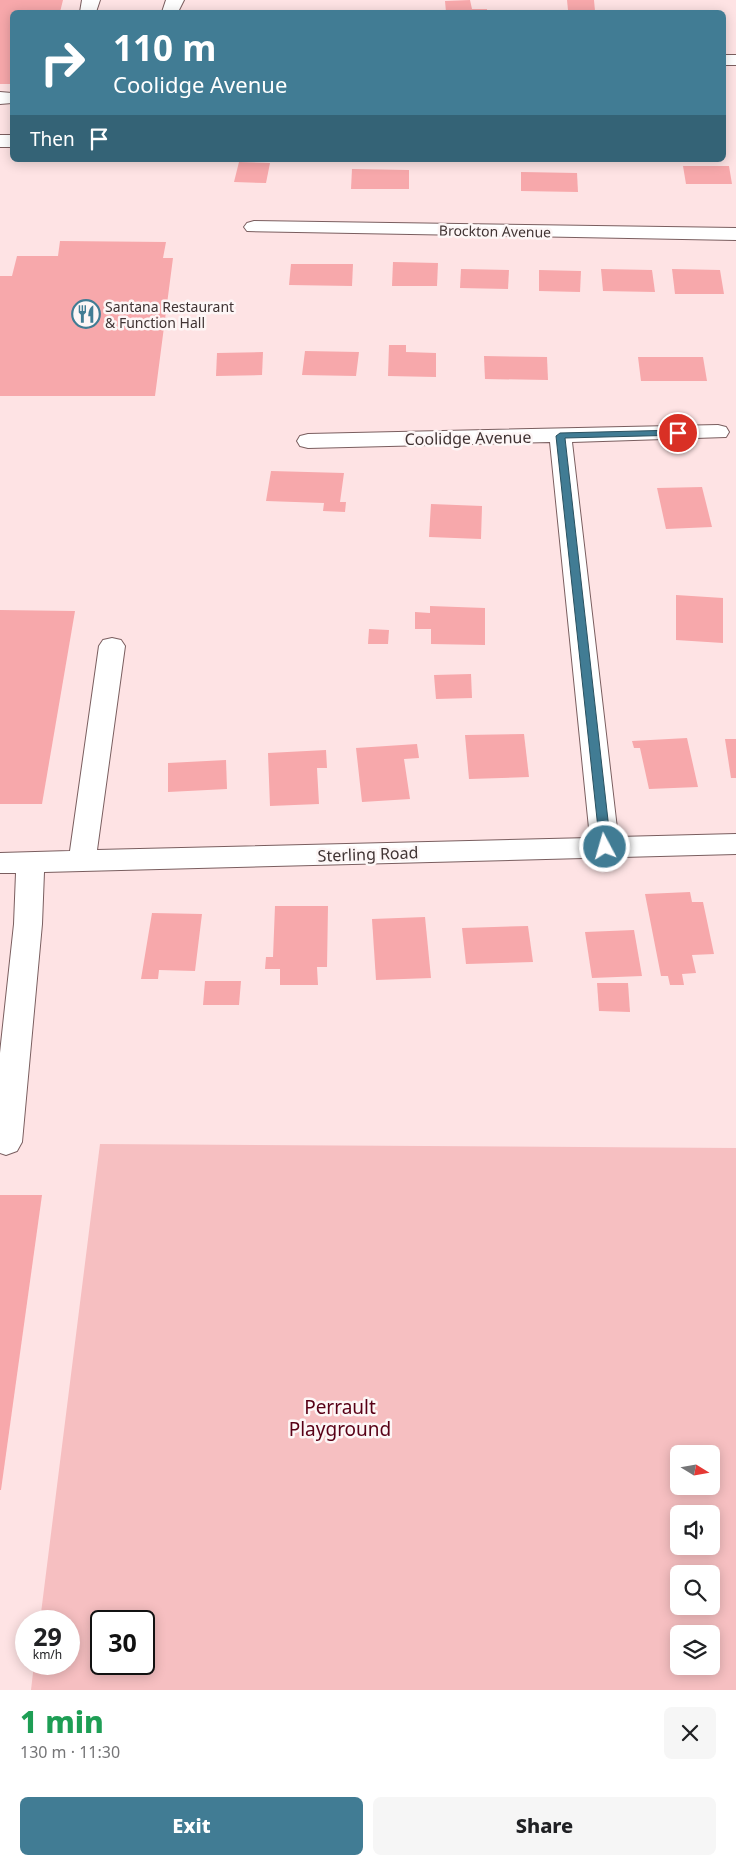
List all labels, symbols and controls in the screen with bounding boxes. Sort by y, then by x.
text: 110 m [113,24,216,71]
icon: right [30,30,95,95]
text: Coolidge Avenue [113,69,287,99]
icon: arrive [85,125,113,153]
text: Then [30,126,75,152]
street label: Brockton Avenue [439,221,551,241]
place label: Santana Restaurant & Function Hall [105,297,234,332]
restaurant icon: Santana Restaurant & Function Hall [71,299,101,329]
pin [657,412,699,454]
icon: arrive [664,419,692,447]
street label: Coolidge Avenue [404,426,532,450]
position arrow [578,820,630,872]
street label: Sterling Road [317,841,419,867]
park label: Perrault Playground [289,1394,391,1442]
north arrow [670,1445,720,1495]
map controls [670,1445,720,1675]
button: sound [670,1505,720,1555]
button: search [670,1565,720,1615]
speed limit sign: 30 [90,1610,155,1675]
text: 29 [33,1619,62,1653]
button: layers [670,1625,720,1675]
text: km/h [33,1646,62,1663]
text: 1 min [20,1701,104,1742]
button: close [664,1707,716,1759]
text: 130 m · 11:30 [20,1741,120,1763]
button: Exit [20,1797,363,1855]
button: Share [373,1797,716,1855]

